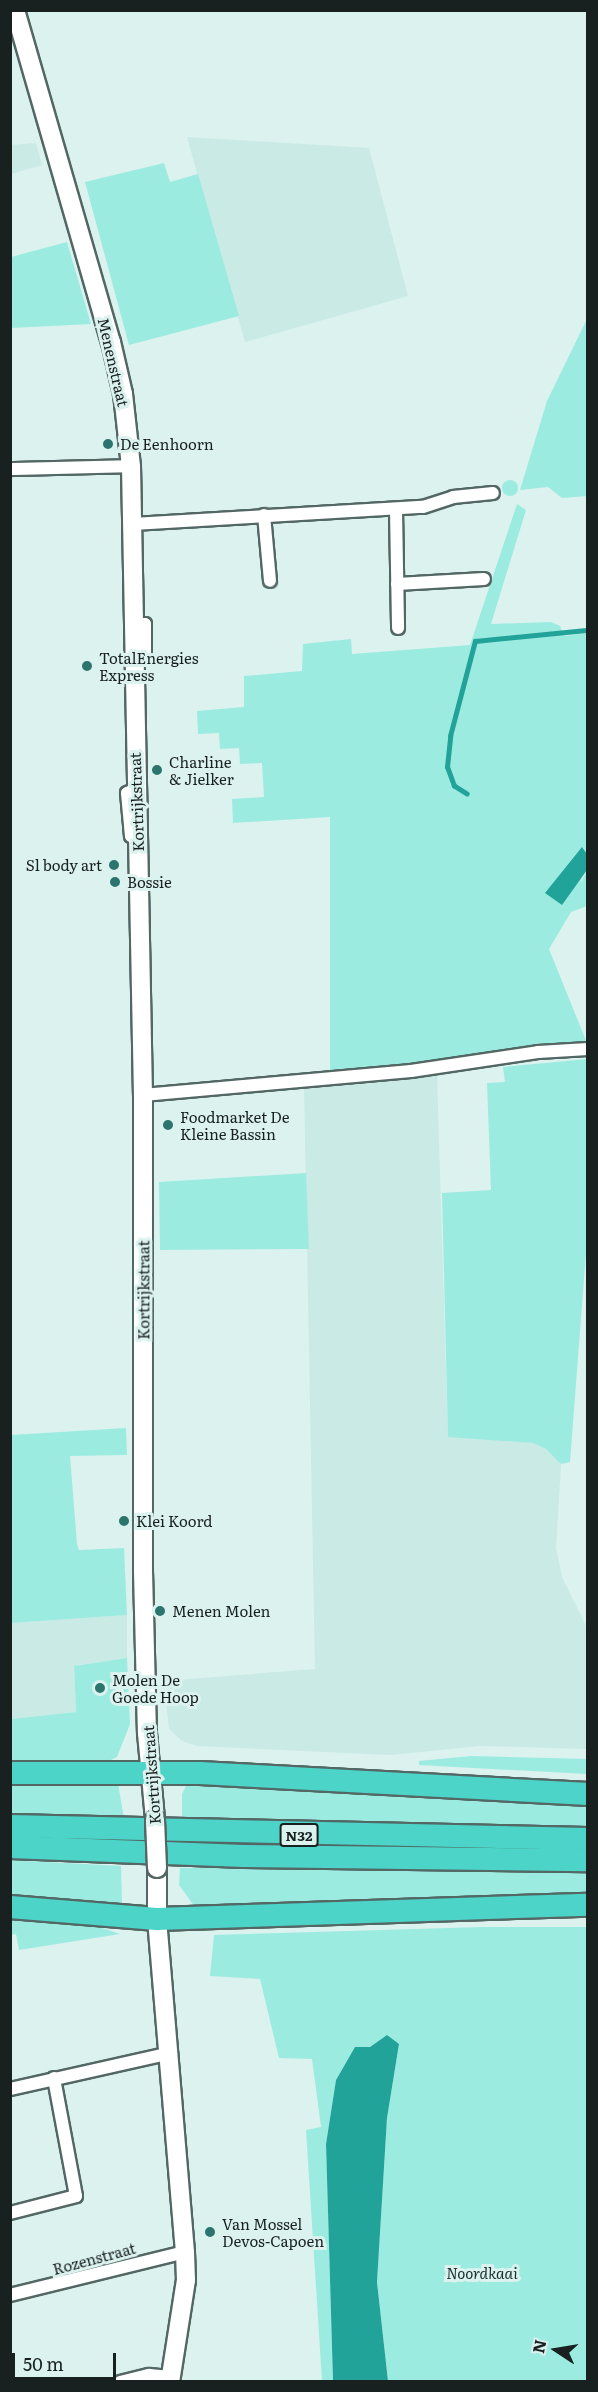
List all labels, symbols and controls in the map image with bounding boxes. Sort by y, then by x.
street label: Menenstraat [95,316,133,408]
place label: De Eenhoorn [120,435,214,453]
marker: De Eenhoorn [101,437,115,451]
place label: TotalEnergies Express [99,648,198,683]
marker: TotalEnergies Express [80,659,94,673]
street label: Kortrijkstraat [125,752,147,852]
place label: Charline & Jielker [169,752,234,787]
marker: Charline & Jielker [150,763,164,777]
place label: Sl body art [26,856,102,874]
marker: Sl body art [107,858,121,872]
place label: Bossie [127,873,172,891]
marker: Bossie [108,875,122,889]
place label: Foodmarket De Kleine Bassin [180,1107,289,1142]
marker: Foodmarket De Kleine Bassin [161,1118,175,1132]
street label: Kortrijkstraat [134,1240,152,1340]
place label: Klei Koord [136,1512,213,1530]
marker: Klei Koord [117,1514,131,1528]
place label: Menen Molen [172,1602,271,1620]
marker: Menen Molen [153,1604,167,1618]
place label: Molen De Goede Hoop [112,1670,199,1705]
marker: Molen De Goede Hoop [93,1681,107,1695]
street label: Kortrijkstraat [139,1725,163,1825]
road number: N32 [280,1824,318,1846]
place label: Van Mossel Devos-Capoen [222,2214,324,2249]
marker: Van Mossel Devos-Capoen [203,2225,217,2239]
street label: Rozenstraat [51,2238,137,2278]
park label: Noordkaai [446,2264,518,2282]
north arrow [526,2320,586,2380]
text: N [525,2337,552,2355]
scale bar [15,2341,118,2379]
text: 50 m [23,2350,64,2377]

